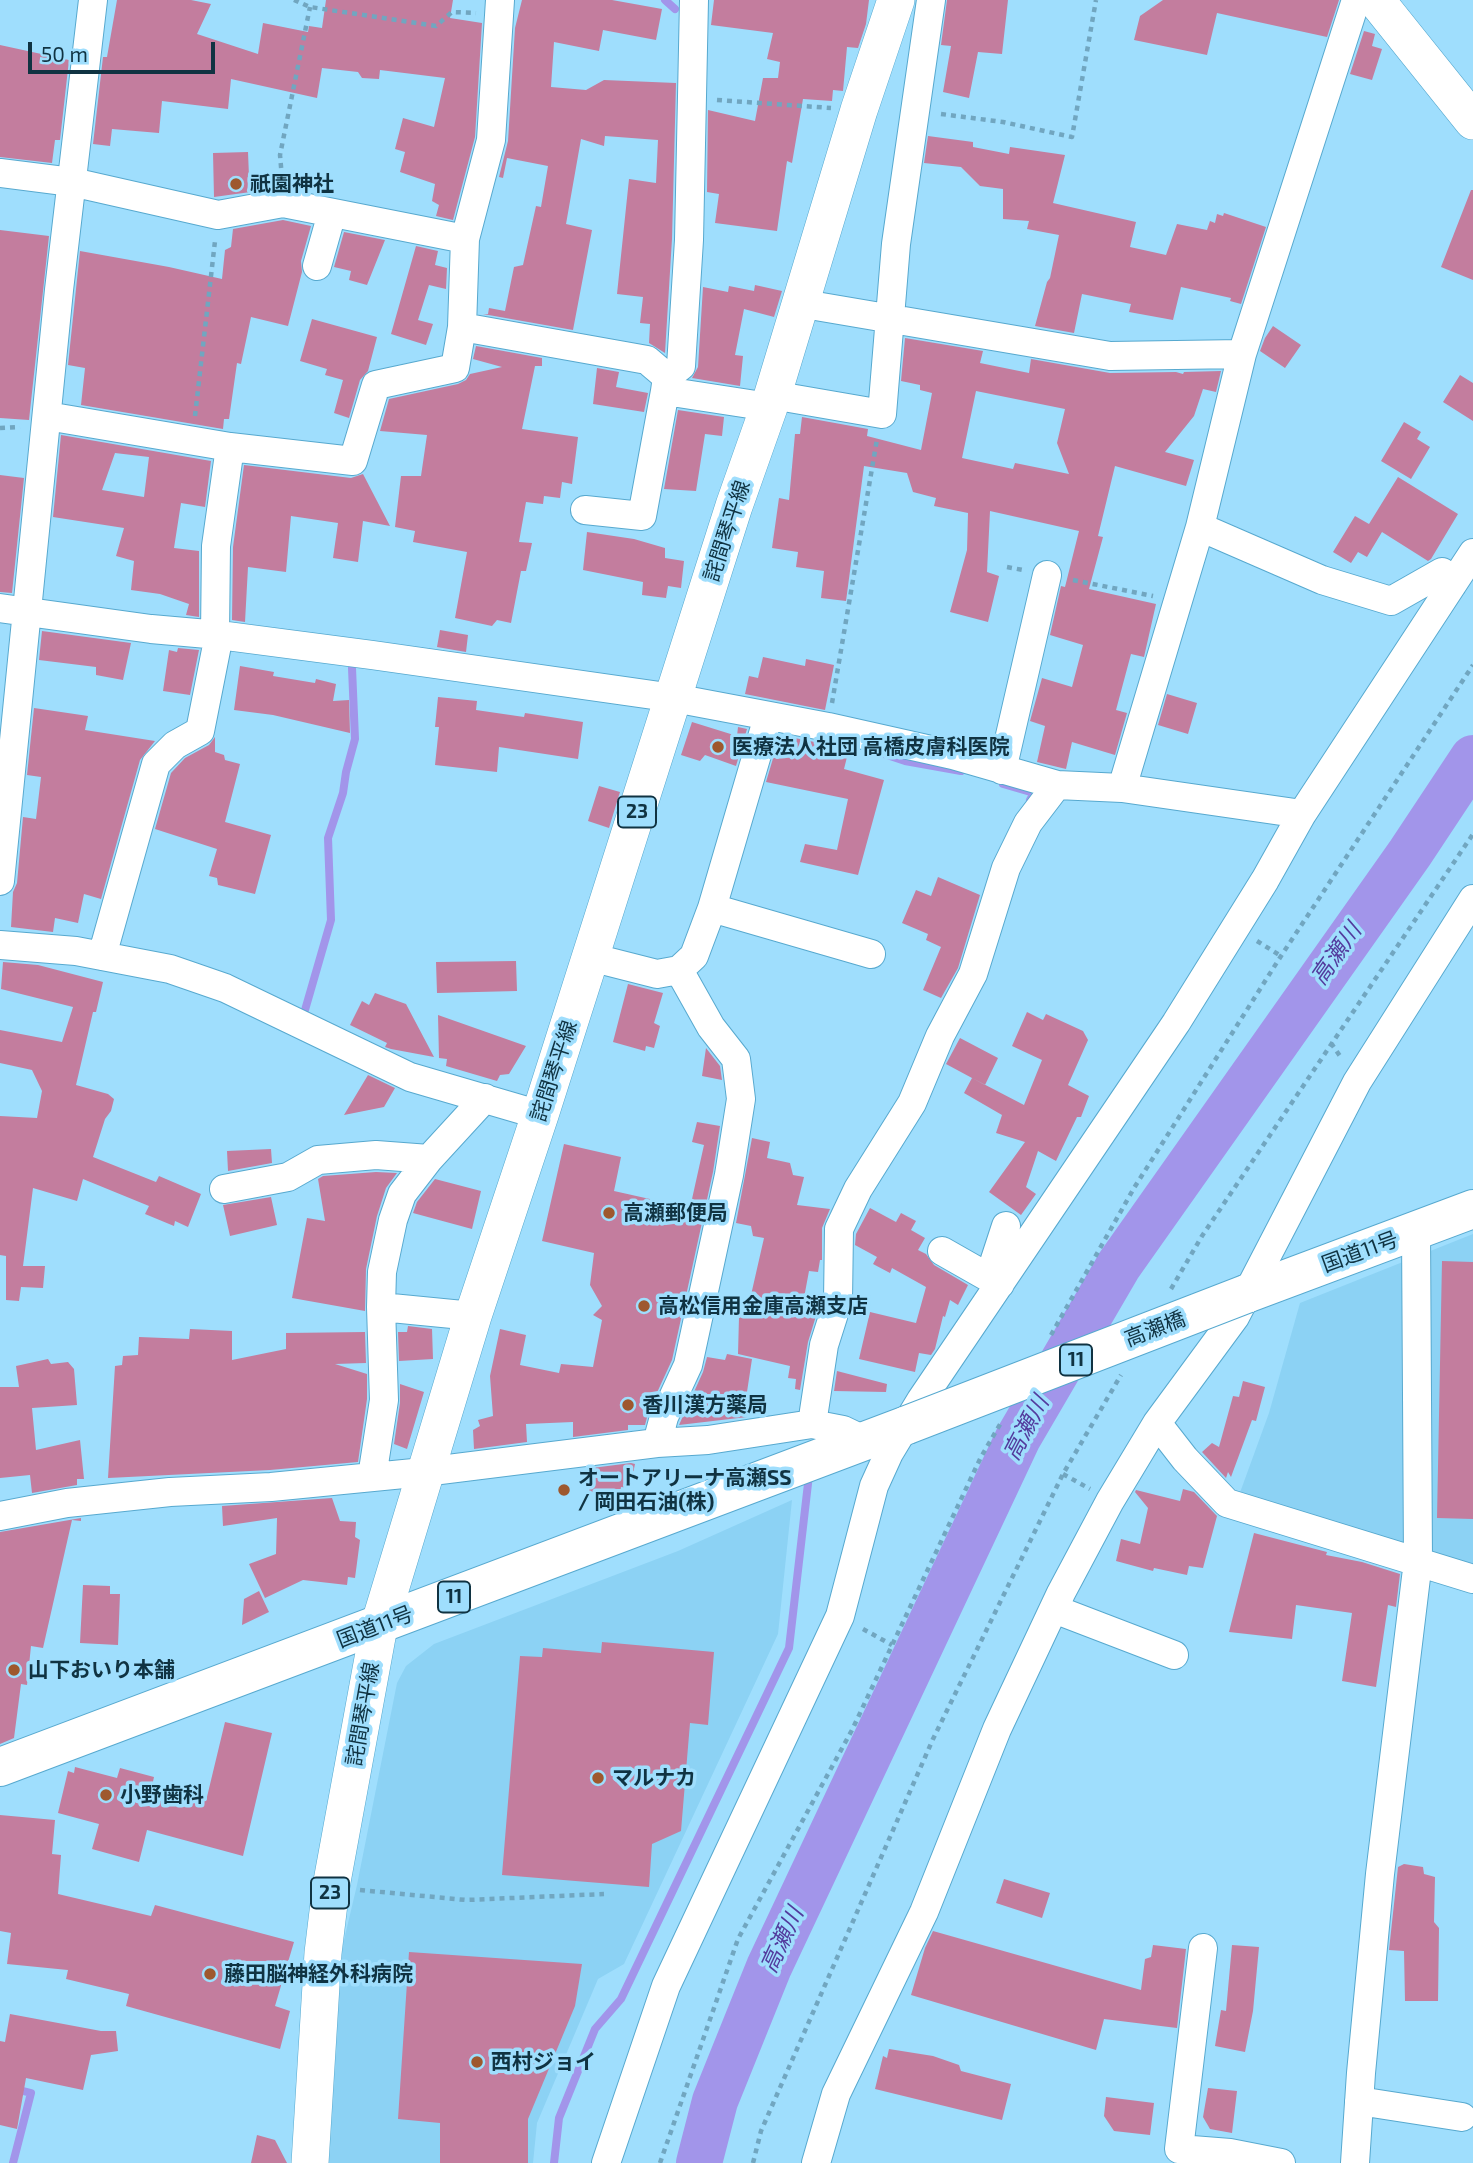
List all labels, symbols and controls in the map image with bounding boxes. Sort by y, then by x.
scale bar [32,28,219,72]
text: 50 m [41,41,88,66]
place label: 祇園神社 [250,171,334,197]
marker: 祇園神社 [228,176,244,192]
street label: 詫間琴平線 [699,477,755,585]
place label: 医療法人社団 高橋皮膚科医院 [732,734,1010,760]
marker: 医療法人社団 高橋皮膚科医院 [710,739,726,755]
road number: 23 [618,796,656,828]
water label: 高瀬川 [1305,918,1367,990]
street label: 詫間琴平線 [526,1017,582,1125]
place label: 高瀬郵便局 [623,1200,728,1226]
marker: 高瀬郵便局 [601,1205,617,1221]
street label: 国道11号 [1318,1227,1402,1277]
place label: 高松信用金庫高瀬支店 [658,1293,868,1319]
marker: 高松信用金庫高瀬支店 [636,1298,652,1314]
street label: 高瀬橋 [1121,1306,1189,1352]
road number: 11 [1060,1344,1092,1376]
water label: 高瀬川 [998,1391,1054,1465]
place label: 香川漢方薬局 [642,1392,768,1418]
marker: 香川漢方薬局 [620,1397,636,1413]
place label: オートアリーナ高瀬SS / 岡田石油(株) [578,1465,792,1515]
marker: オートアリーナ高瀬SS / 岡田石油(株) [556,1482,572,1498]
road number: 11 [438,1582,470,1612]
street label: 国道11号 [333,1601,417,1653]
place label: 山下おいり本舗 [28,1657,175,1683]
street label: 詫間琴平線 [341,1660,385,1768]
marker: 山下おいり本舗 [6,1662,22,1678]
place label: マルナカ [612,1765,696,1791]
marker: マルナカ [590,1770,606,1786]
place label: 小野歯科 [120,1782,204,1808]
marker: 小野歯科 [98,1787,114,1803]
road number: 23 [311,1878,349,1909]
water label: 高瀬川 [755,1903,809,1977]
place label: 藤田脳神経外科病院 [224,1961,413,1987]
marker: 藤田脳神経外科病院 [202,1966,218,1982]
place label: 西村ジョイ [491,2049,596,2075]
marker: 西村ジョイ [469,2054,485,2070]

